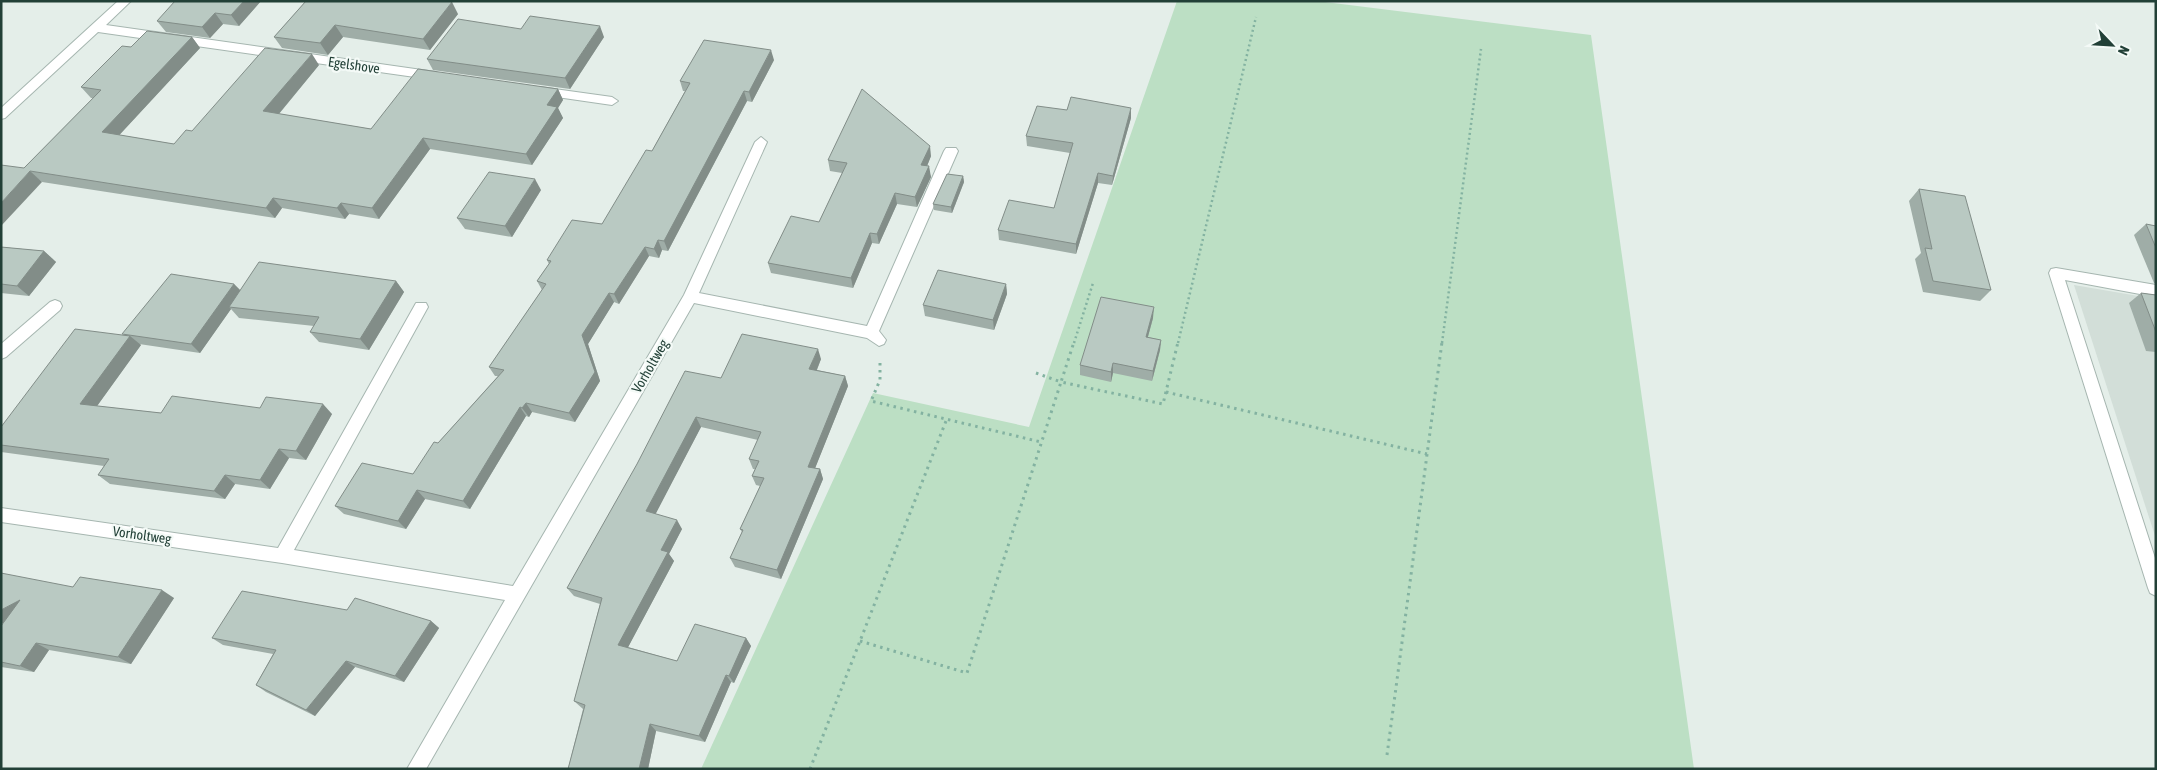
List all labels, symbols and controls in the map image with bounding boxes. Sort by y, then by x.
north arrow [2087,20,2137,70]
text: N [2115,43,2133,58]
street label: Egelshove [327,53,381,77]
street label: Vorholtweg [628,337,672,395]
street label: Vorholtweg [112,523,172,547]

